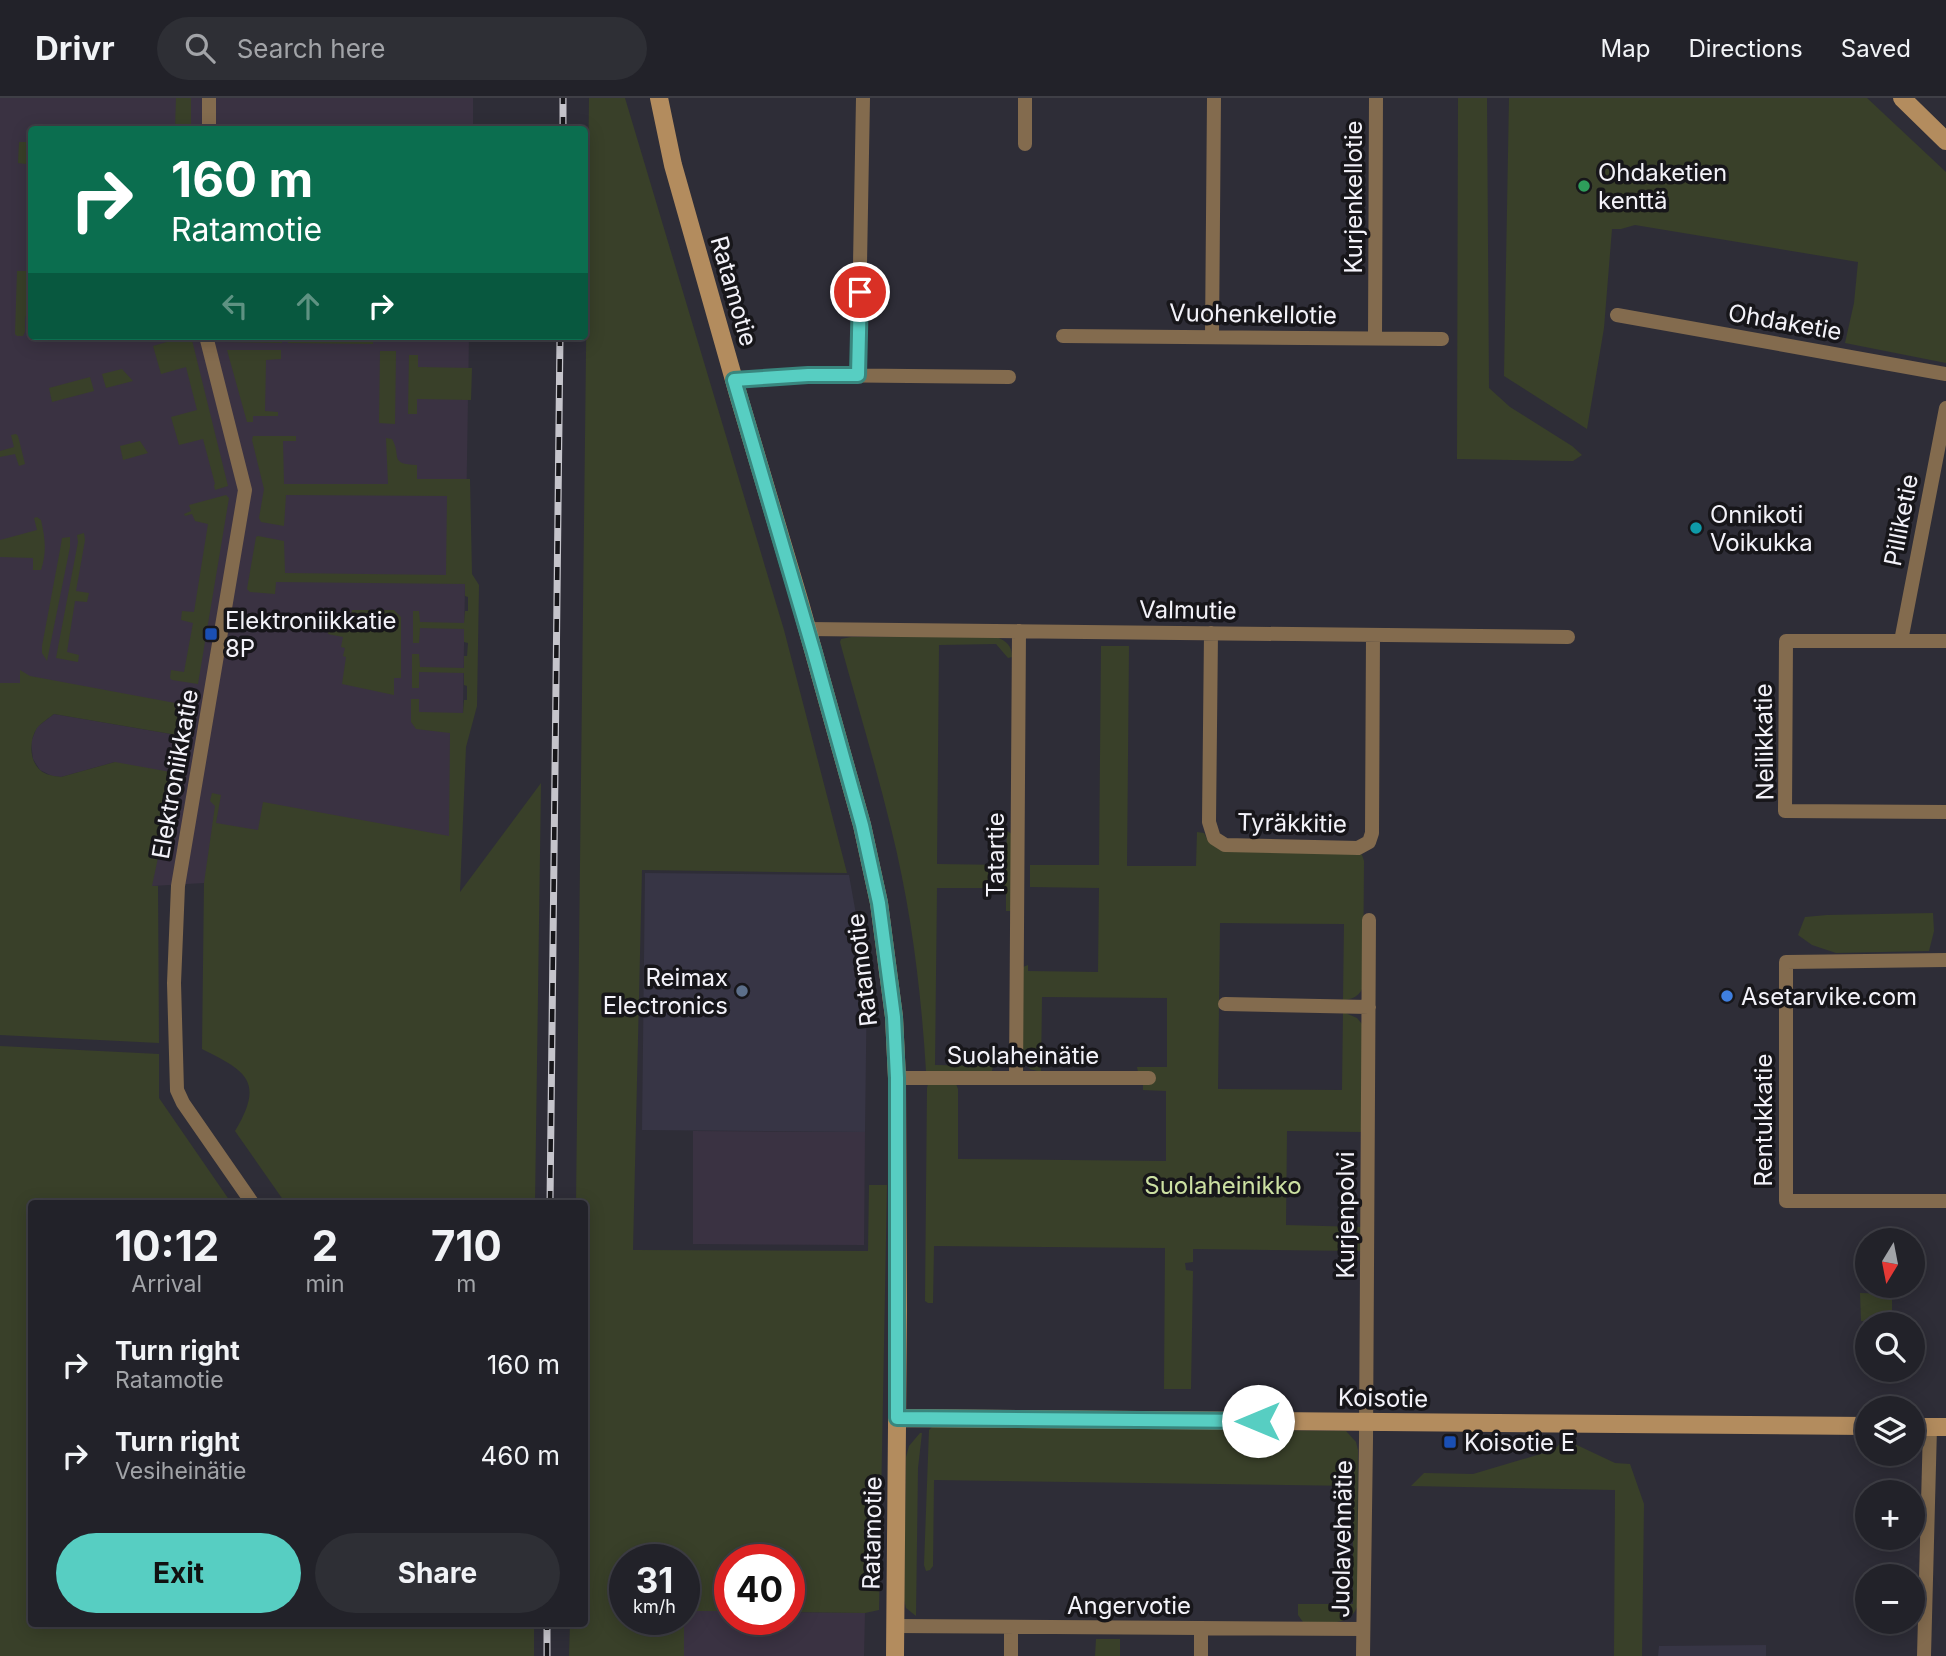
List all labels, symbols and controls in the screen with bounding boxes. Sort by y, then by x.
search box [157,17,647,80]
text: Drivr [35,28,115,68]
icon: search [181,29,219,67]
text: Search here [237,33,385,64]
text: Map [1601,34,1650,63]
text: Directions [1688,34,1803,63]
text: Saved [1841,34,1911,63]
street label: Kurjenkellotie [1339,120,1368,274]
text: 160 m [171,150,313,209]
icon: right [56,154,147,245]
place label: Ohdaketien kenttä [1598,158,1727,215]
marker: Ohdaketien kenttä [1576,178,1592,194]
text: Ratamotie [171,210,322,249]
street label: Ratamotie [704,233,764,349]
pin [830,262,890,322]
icon: arrive [841,273,879,311]
icon: left [216,287,254,325]
icon: ahead [289,287,327,325]
icon: right [362,287,400,325]
street label: Vuohenkellotie [1169,298,1337,330]
street label: Ohdaketie [1726,298,1844,346]
street label: Pilliketie [1878,472,1924,568]
place label: Onnikoti Voikukka [1710,500,1813,557]
marker: Onnikoti Voikukka [1688,520,1704,536]
street label: Valmutie [1139,595,1237,625]
place label: Elektroniikkatie 8P [225,606,397,663]
marker: Elektroniikkatie 8P [203,626,219,642]
street label: Neilikkatie [1748,683,1780,801]
street label: Elektroniikkatie [146,687,204,861]
street label: Tyräkkitie [1237,808,1347,838]
street label: Tatartie [981,812,1010,898]
street label: Ratamotie [841,912,883,1028]
place label: Reimax Electronics [603,963,728,1020]
place label: Asetarvike.com [1741,982,1917,1011]
marker: Reimax Electronics [734,983,750,999]
marker: Asetarvike.com [1719,988,1735,1004]
street label: Suolaheinätie [947,1041,1099,1070]
street label: Rentukkatie [1749,1054,1778,1186]
street label: Kurjenpolvi [1331,1151,1360,1279]
park label: Suolaheinikko [1144,1171,1302,1200]
text: 10:12 [114,1220,219,1271]
text: 2 [312,1220,338,1271]
text: 710 [431,1220,502,1271]
north arrow [1855,1228,1925,1298]
map controls [1855,1228,1925,1634]
text: Arrival [131,1270,202,1298]
text: min [305,1270,345,1298]
text: m [456,1270,476,1298]
button: search [1855,1312,1925,1382]
text: Turn right [115,1335,240,1366]
icon: right [56,1346,94,1384]
text: 160 m [487,1349,560,1380]
text: Ratamotie [115,1366,224,1394]
street label: Koisotie [1338,1383,1428,1413]
position arrow [1221,1384,1295,1458]
button: layers [1855,1396,1925,1466]
text: Turn right [115,1426,240,1457]
place label: Koisotie E [1464,1428,1575,1457]
marker: Koisotie E [1442,1434,1458,1450]
icon: right [56,1437,94,1475]
text: 460 m [481,1440,560,1471]
text: Vesiheinätie [115,1457,246,1485]
street label: Juolavehnätie [1326,1460,1358,1618]
street label: Ratamotie [857,1476,887,1590]
button: + [1855,1480,1925,1550]
button: Exit [56,1533,301,1613]
button: Share [315,1533,560,1613]
speed limit sign: 40 [714,1544,805,1635]
text: 31 [636,1559,673,1601]
button: − [1855,1564,1925,1634]
street label: Angervotie [1067,1591,1191,1620]
text: km/h [633,1596,676,1617]

